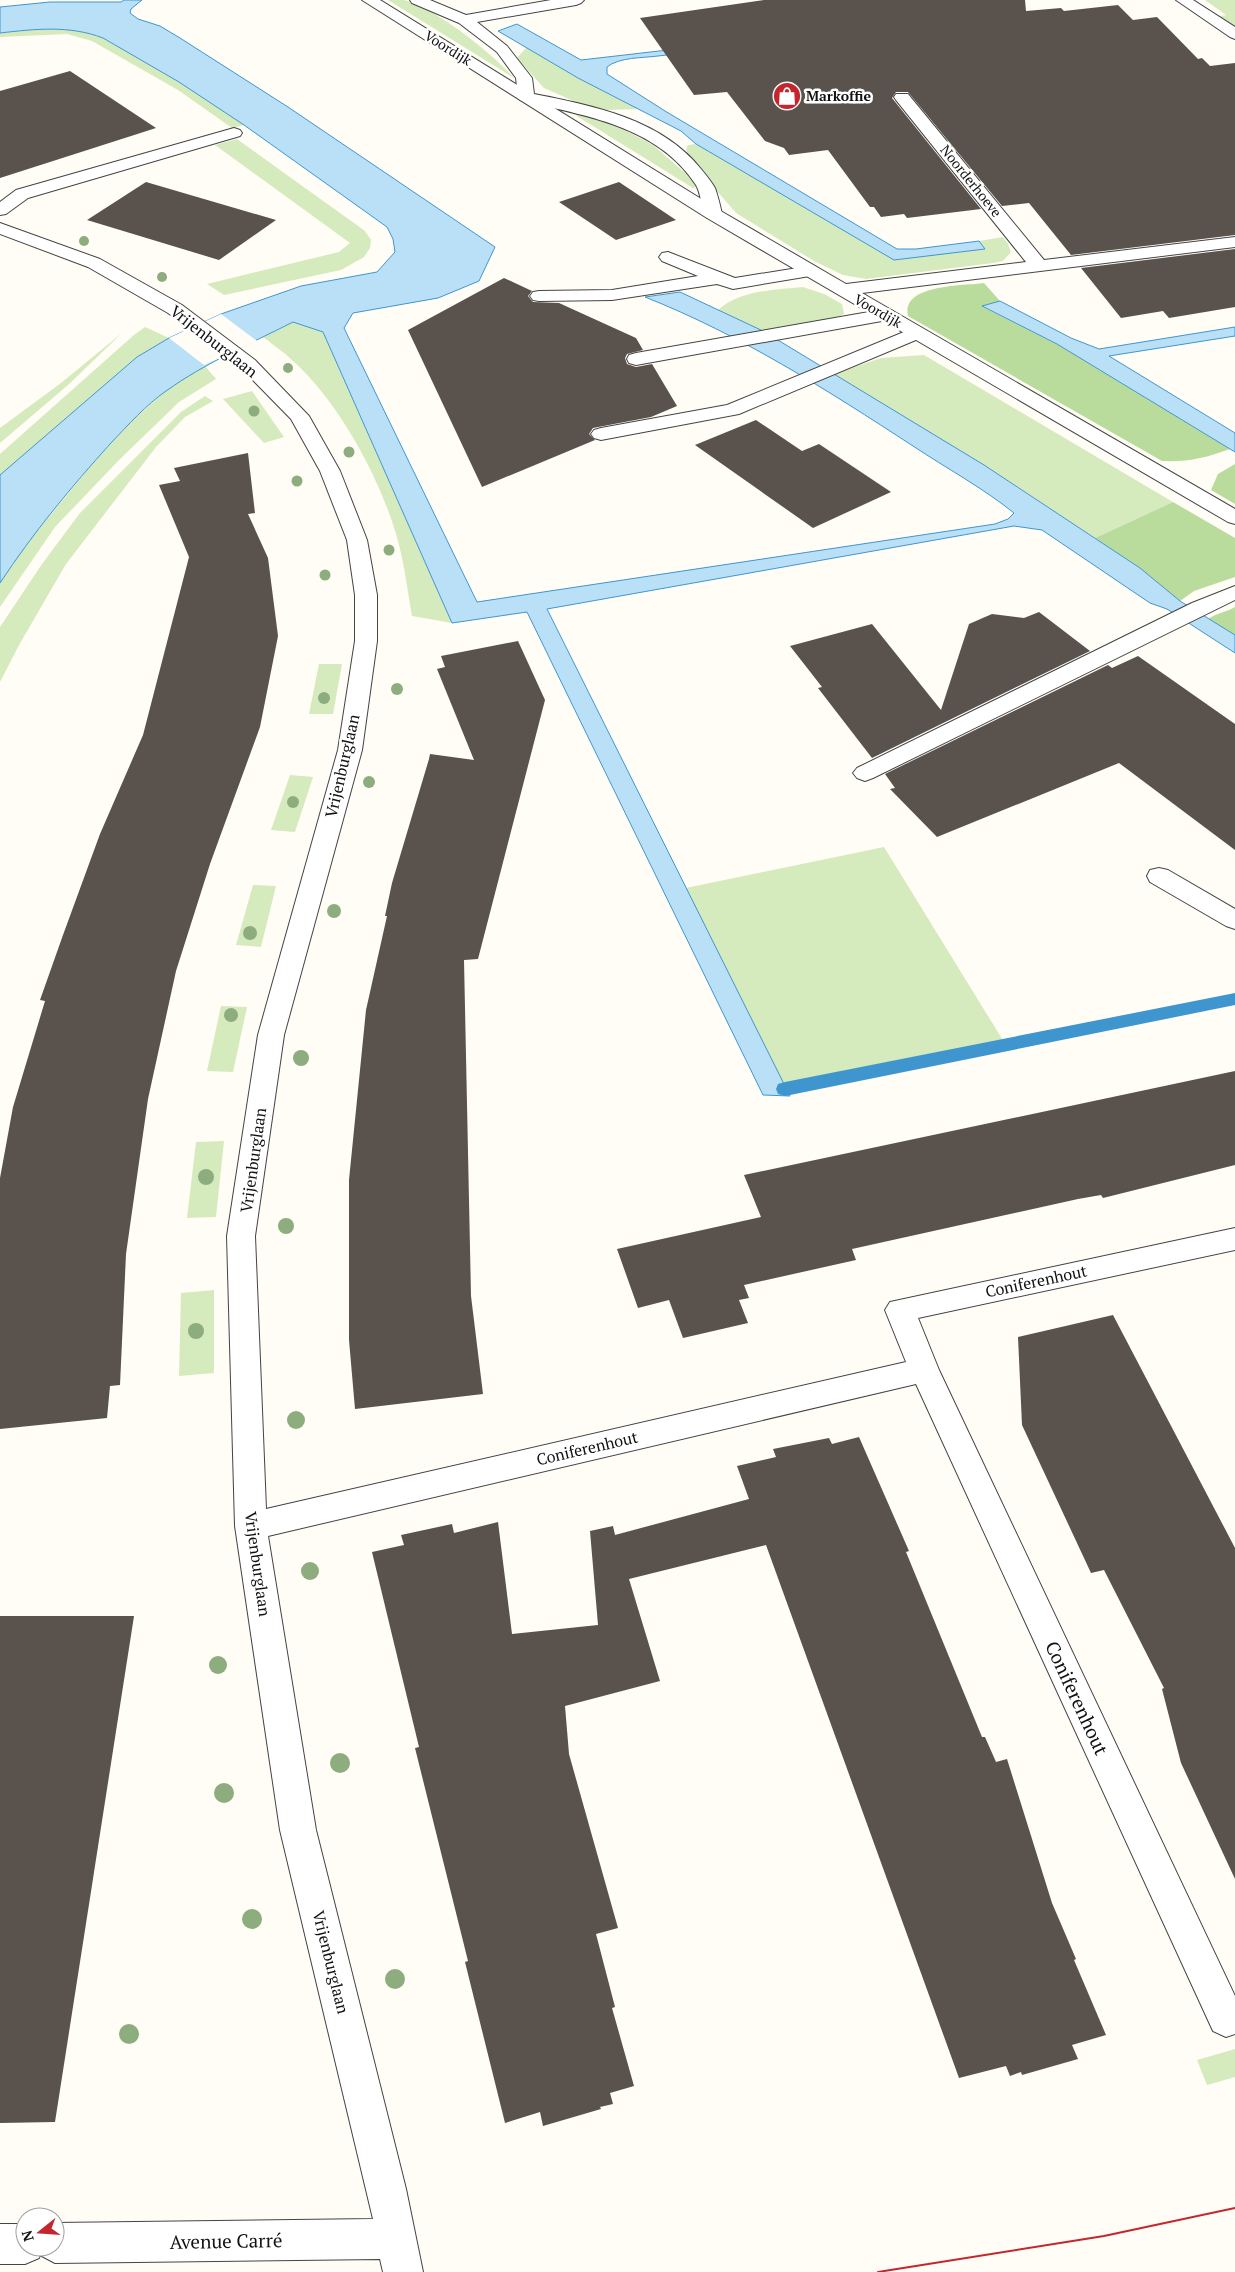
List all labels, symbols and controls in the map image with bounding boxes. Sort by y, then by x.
street label: Voordijk [421,26,476,70]
shop icon: Markoffie [772,81,802,111]
place label: Markoffie [806,86,872,105]
street label: Noorderhoeve [936,141,1006,221]
street label: Voordijk [851,289,906,332]
street label: Vrijenburglaan [166,300,263,383]
street label: Vrijenburglaan [319,712,365,820]
street label: Vrijenburglaan [235,1106,271,1214]
street label: Coniferenhout [983,1259,1089,1303]
street label: Coniferenhout [534,1426,640,1470]
street label: Vrijenburglaan [240,1510,276,1618]
street label: Coniferenhout [1040,1637,1115,1759]
street label: Vrijenburglaan [308,1908,355,2016]
north arrow [15,2207,65,2257]
street label: Avenue Carré [169,2227,283,2254]
text: N [16,2228,38,2244]

